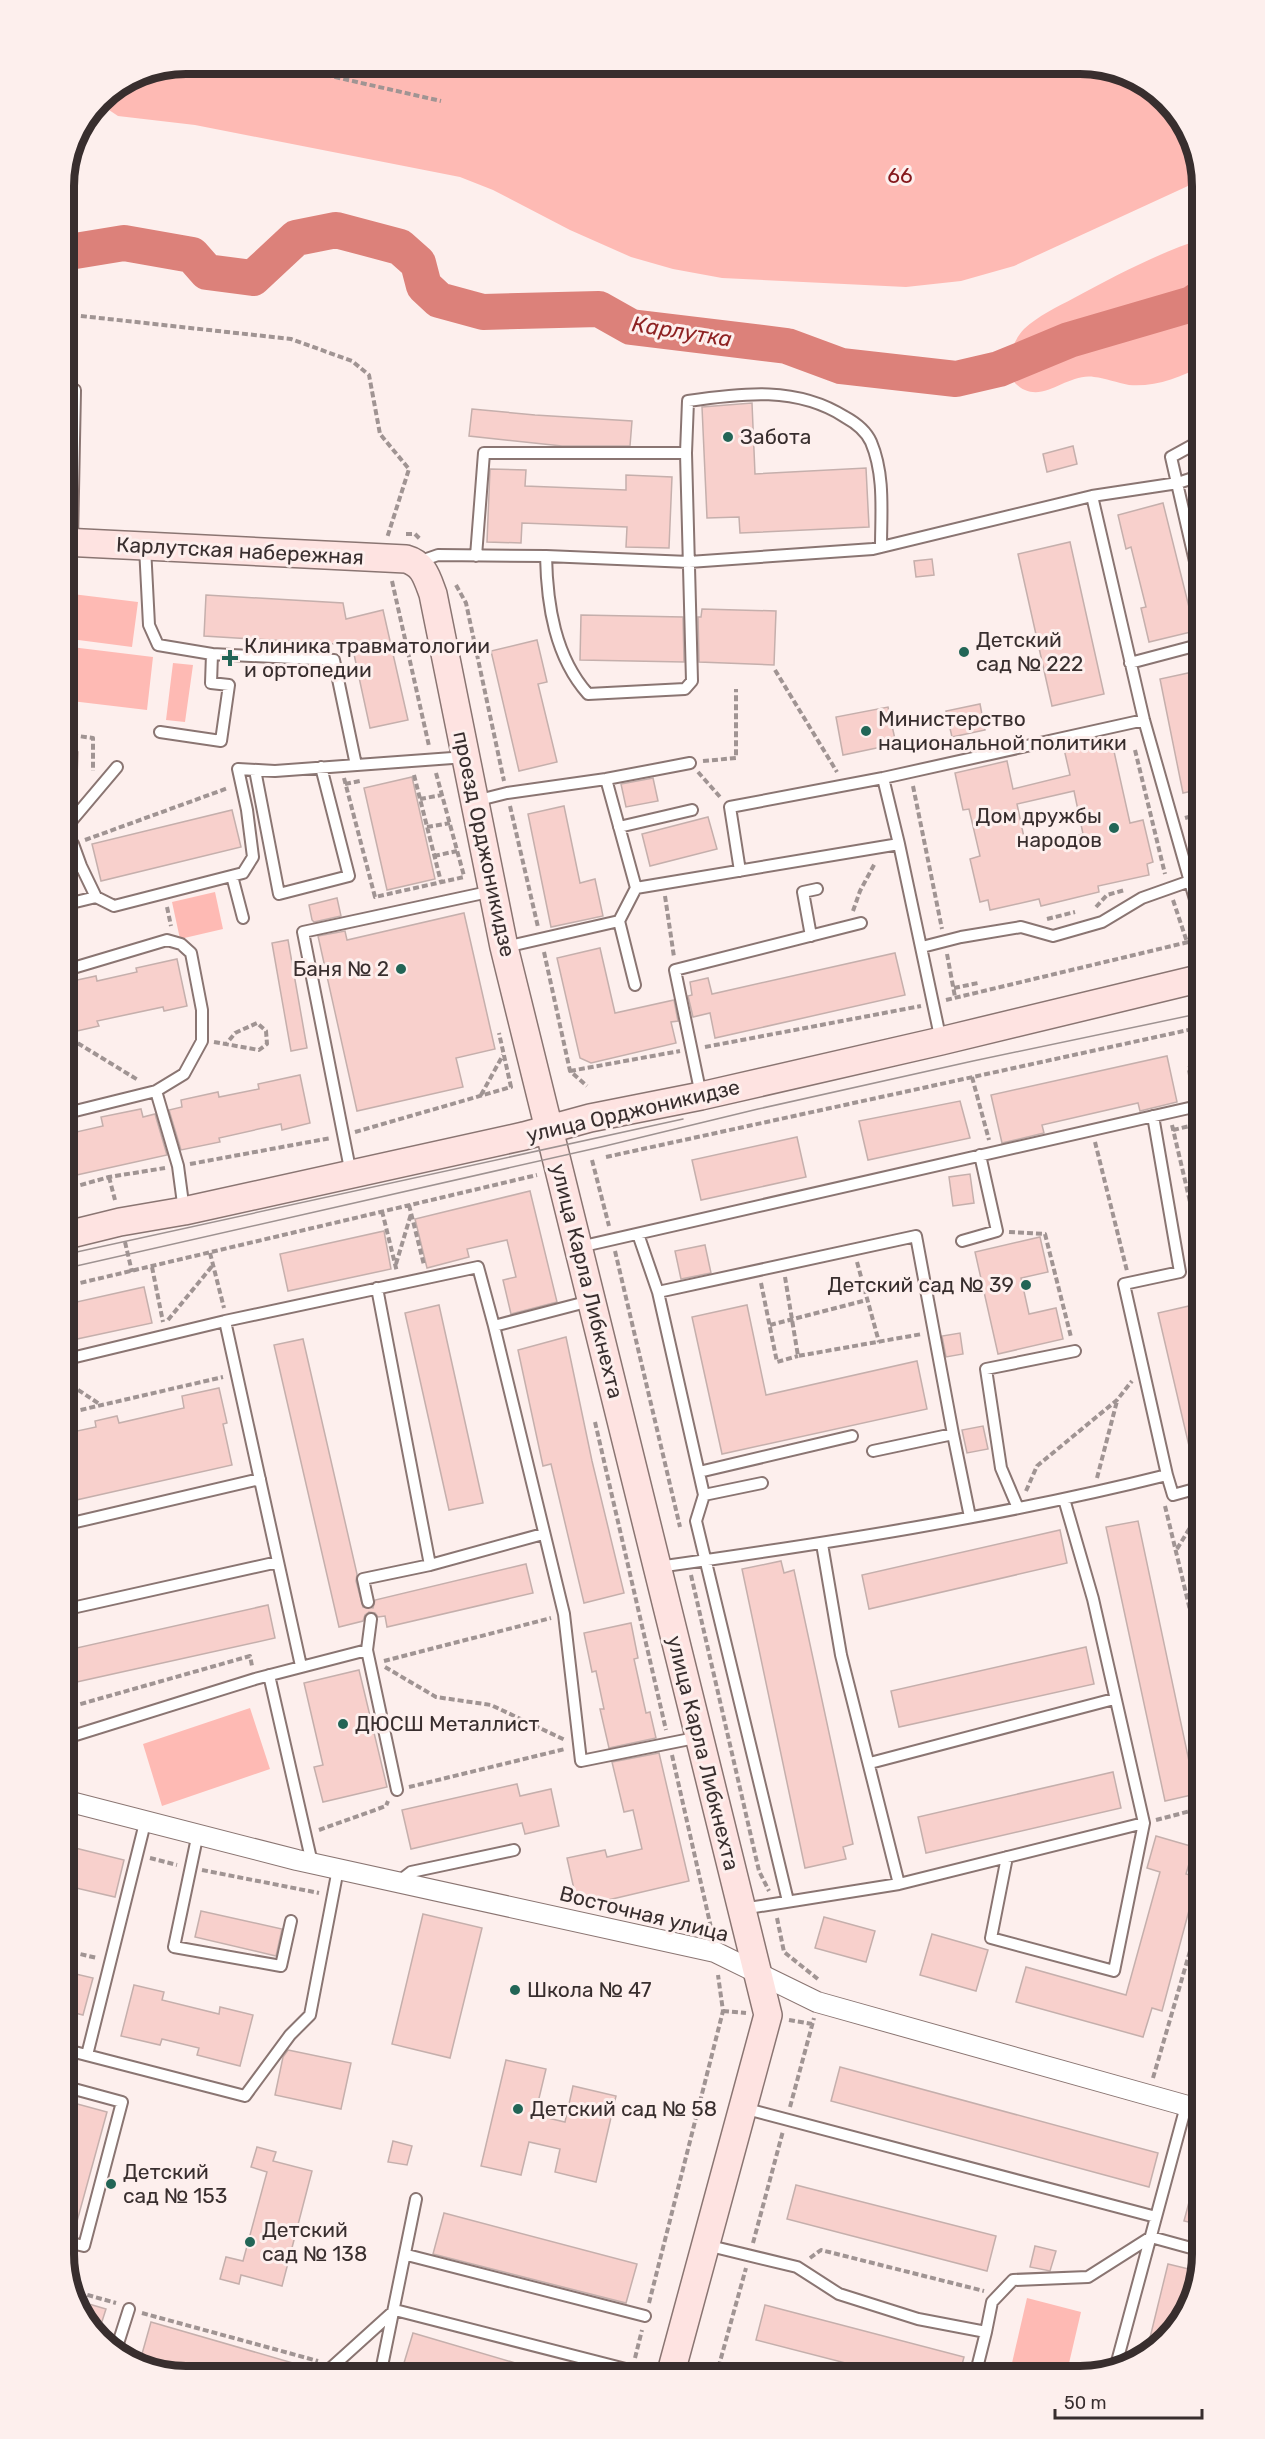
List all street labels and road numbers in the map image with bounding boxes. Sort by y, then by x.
street label: Карлутская набережная [116,532,365,569]
street label: проезд Орджоникидзе [448,729,521,959]
street label: улица Орджоникидзе [524,1074,742,1147]
street label: улица Карла Либкнехта [546,1161,629,1401]
street label: улица Карла Либкнехта [662,1633,745,1873]
street label: Восточная улица [557,1880,731,1947]

